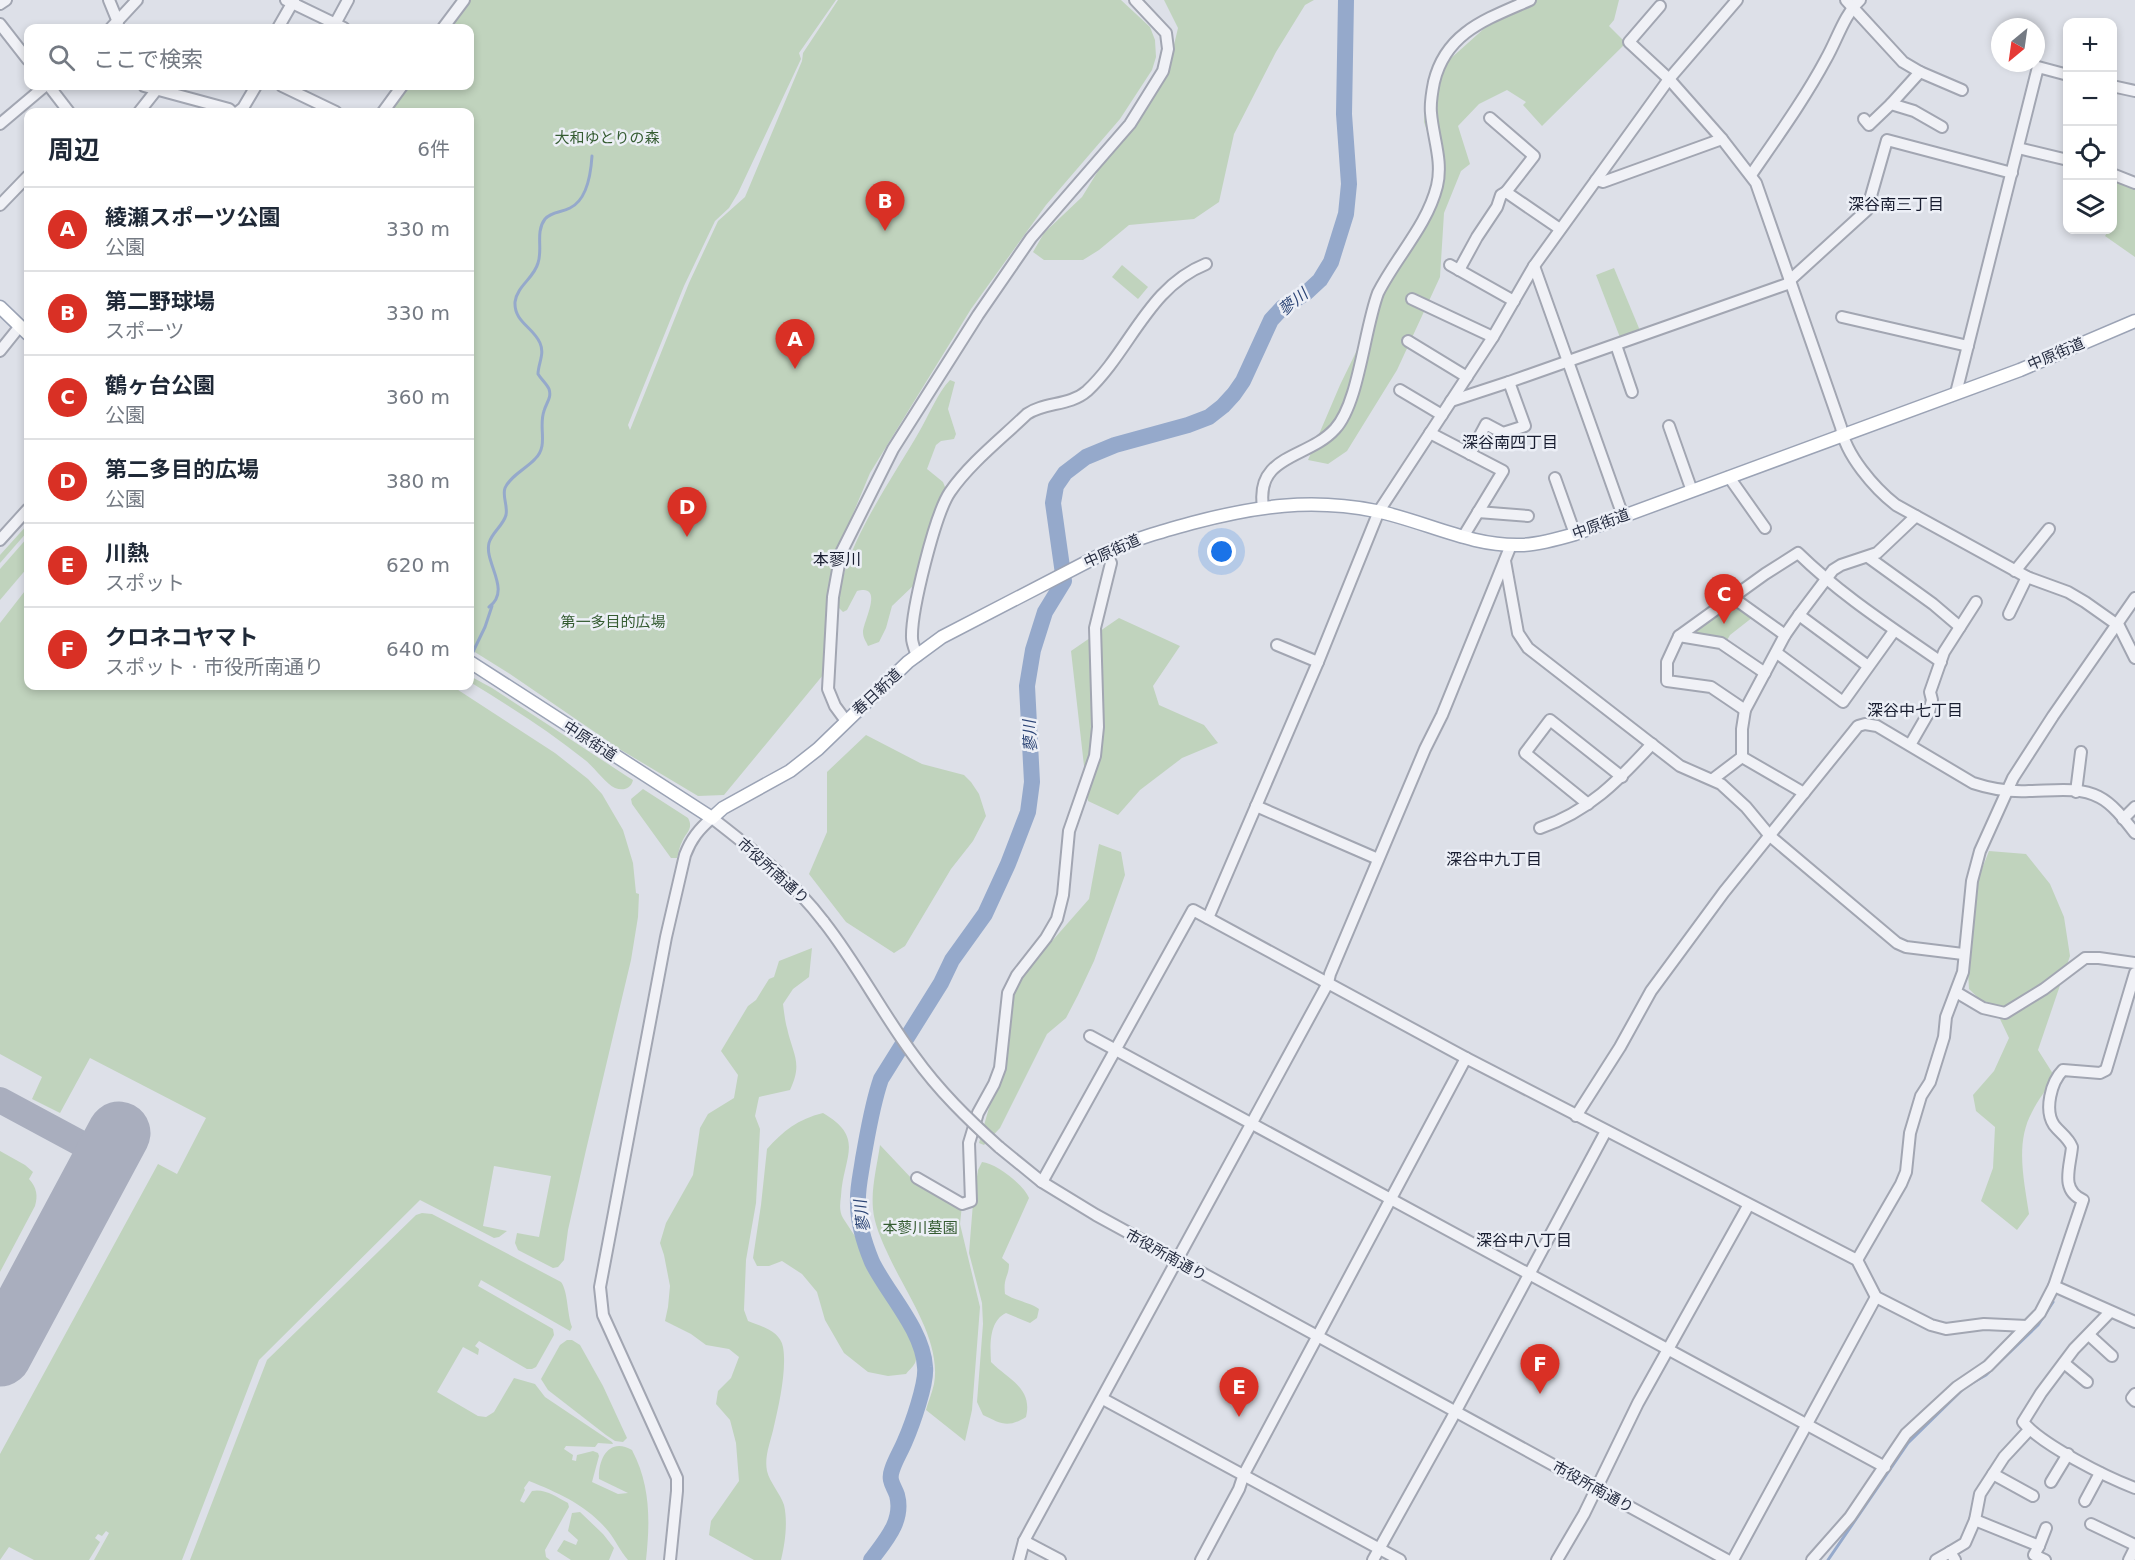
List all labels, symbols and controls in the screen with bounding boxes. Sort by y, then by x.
north arrow [1991,18,2045,72]
map controls [2063,18,2117,234]
button: + [2063,18,2117,72]
search box [24,24,474,90]
icon: search [45,41,78,74]
text: ここで検索 [93,47,203,72]
button: − [2063,72,2117,126]
button: locate [2063,126,2117,180]
park label: 大和ゆとりの森 [554,129,660,147]
text: 周辺 [48,135,100,165]
text: 6件 [417,137,450,161]
button: layers [2063,180,2117,234]
pin: B [866,182,904,231]
district label: 深谷南三丁目 [1848,195,1944,214]
text: 綾瀬スポーツ公園 [105,205,281,230]
text: A [60,217,75,241]
text: 330 m [386,217,450,241]
text: 公園 [105,235,145,259]
water label: 蓼川 [1275,283,1313,319]
text: 第二野球場 [105,289,215,314]
text: B [60,301,75,325]
text: 330 m [386,301,450,325]
text: スポーツ [105,319,185,343]
pin: A [776,320,814,369]
street label: 中原街道 [2025,334,2087,374]
text: 鶴ヶ台公園 [105,373,215,398]
text: C [60,385,75,409]
text: 360 m [386,385,450,409]
text: 公園 [105,403,145,427]
district label: 深谷南四丁目 [1462,433,1558,452]
text: 第二多目的広場 [105,457,259,482]
text: D [59,469,76,493]
text: 380 m [386,469,450,493]
text: 公園 [105,487,145,511]
pin: D [668,488,706,537]
street label: 中原街道 [1570,505,1632,543]
street label: 中原街道 [1081,531,1143,571]
your location [1207,537,1236,566]
text: 川熱 [105,541,149,566]
district label: 本蓼川 [813,550,861,569]
text: E [61,553,74,577]
text: 620 m [386,553,450,577]
text: スポット [105,571,185,595]
pin: C [1704,574,1744,624]
park label: 第一多目的広場 [560,613,666,631]
text: クロネコヤマト [105,625,259,650]
text: F [61,637,74,661]
text: 640 m [386,637,450,661]
text: スポット · 市役所南通り [105,655,324,679]
street label: 春日新道 [849,665,905,719]
district label: 深谷中七丁目 [1867,701,1963,720]
street label: 中原街道 [560,717,620,765]
water label: 蓼川 [1020,718,1040,752]
street label: 市役所南通り [734,834,812,908]
district label: 深谷中九丁目 [1446,850,1542,869]
water label: 蓼川 [850,1197,873,1233]
park label: 本蓼川墓園 [882,1219,958,1237]
street label: 市役所南通り [1122,1225,1210,1285]
district label: 深谷中八丁目 [1476,1231,1572,1250]
pin: F [1520,1344,1560,1394]
pin: E [1220,1368,1258,1417]
street label: 市役所南通り [1549,1457,1637,1517]

